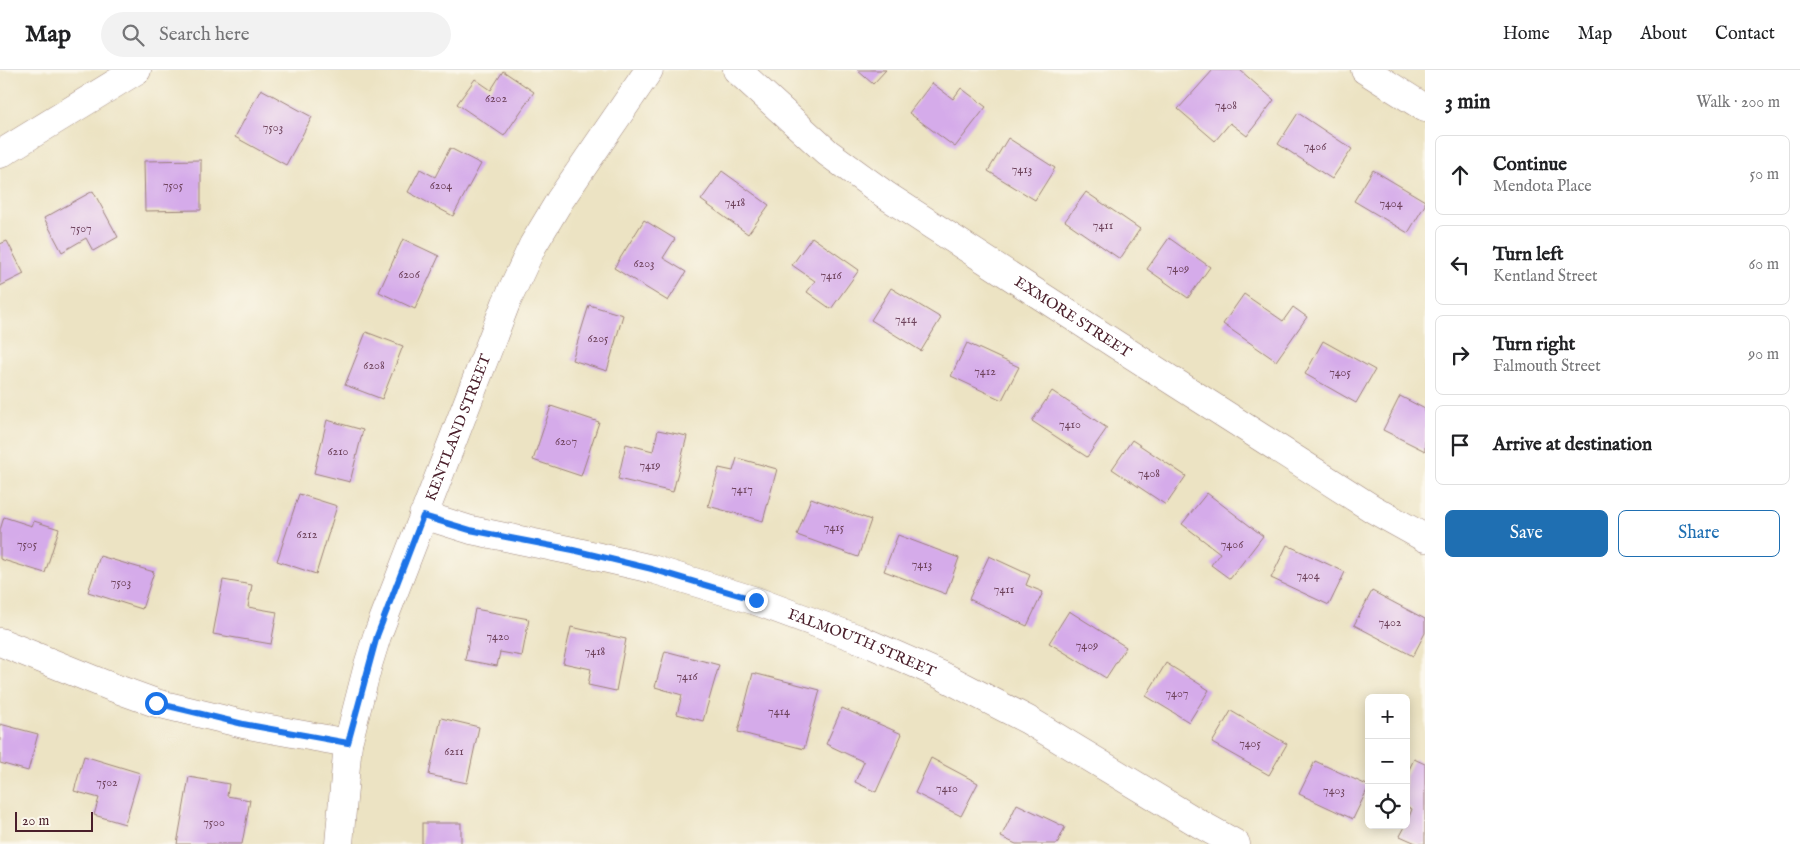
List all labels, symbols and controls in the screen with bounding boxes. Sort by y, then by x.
search box [101,12,451,57]
text: Map [25,19,71,50]
icon: search [119,21,147,49]
text: Search here [159,23,250,47]
text: Home [1503,23,1550,46]
text: Map [1578,23,1612,46]
text: About [1640,23,1687,46]
text: Contact [1715,23,1775,46]
text: 3 min [1445,89,1490,116]
house number: 6202 [485,91,507,106]
text: Walk · 200 m [1696,93,1780,113]
house number: 7408 [1215,98,1237,113]
house number: 7503 [263,120,283,135]
house number: 7406 [1304,139,1327,154]
text: Continue [1493,153,1567,177]
icon: ahead [1446,161,1474,189]
house number: 7413 [1012,162,1032,177]
text: 50 m [1750,165,1779,185]
text: Mendota Place [1493,177,1592,197]
house number: 7505 [163,178,184,193]
house number: 6204 [430,178,452,193]
house number: 7418 [725,195,746,210]
house number: 7404 [1379,196,1403,211]
house number: 7411 [1093,218,1113,233]
house number: 7507 [70,221,92,236]
text: Turn left [1493,243,1564,267]
icon: left [1446,251,1474,279]
text: 60 m [1749,255,1779,275]
house number: 6203 [633,256,655,271]
house number: 7409 [1167,261,1189,276]
house number: 6206 [398,267,421,282]
text: Kentland Street [1493,267,1597,287]
house number: 7416 [821,268,842,283]
street label: EXMORE STREET [1011,272,1135,362]
house number: 7414 [895,312,917,327]
house number: 6205 [588,331,609,346]
text: Turn right [1493,333,1575,357]
icon: right [1446,341,1474,369]
text: 90 m [1748,345,1779,365]
street label: KENTLAND STREET [421,351,495,504]
text: Falmouth Street [1493,357,1601,377]
house number: 6208 [363,358,385,373]
house number: 7412 [974,364,996,379]
house number: 7405 [1329,365,1352,380]
house number: 7410 [1059,417,1081,432]
icon: arrive [1446,431,1474,459]
text: Arrive at destination [1493,433,1652,457]
house number: 6207 [555,434,577,449]
house number: 6210 [328,444,349,459]
house number: 7419 [639,458,661,473]
house number: 7408 [1138,466,1160,481]
house number: 7417 [731,482,753,497]
button: Save [1445,510,1608,557]
button: Share [1618,510,1780,557]
house number: 7415 [824,520,845,535]
house number: 6212 [297,527,318,542]
house number: 7505 [17,537,38,552]
house number: 7406 [1221,537,1244,552]
house number: 7413 [912,557,932,572]
house number: 7404 [1296,568,1320,583]
house number: 7503 [111,575,131,590]
house number: 7411 [994,582,1014,597]
route end [745,589,768,612]
street label: FALMOUTH STREET [785,605,939,681]
house number: 7402 [1379,615,1402,630]
house number: 7420 [487,629,510,644]
house number: 7409 [1076,638,1098,653]
house number: 7418 [585,644,606,659]
house number: 7416 [677,669,698,684]
house number: 7407 [1166,686,1188,701]
route start [145,692,168,715]
map controls [1365,694,1410,829]
button: + [1365,694,1410,739]
house number: 7414 [768,704,790,719]
house number: 7405 [1239,736,1262,751]
button: − [1365,739,1410,784]
house number: 6211 [444,744,464,759]
house number: 7502 [96,775,118,790]
house number: 7410 [936,781,958,796]
house number: 7403 [1323,783,1345,798]
button: locate [1365,784,1410,829]
scale bar [15,809,92,832]
text: 20 m [22,812,49,830]
house number: 7500 [203,815,225,830]

